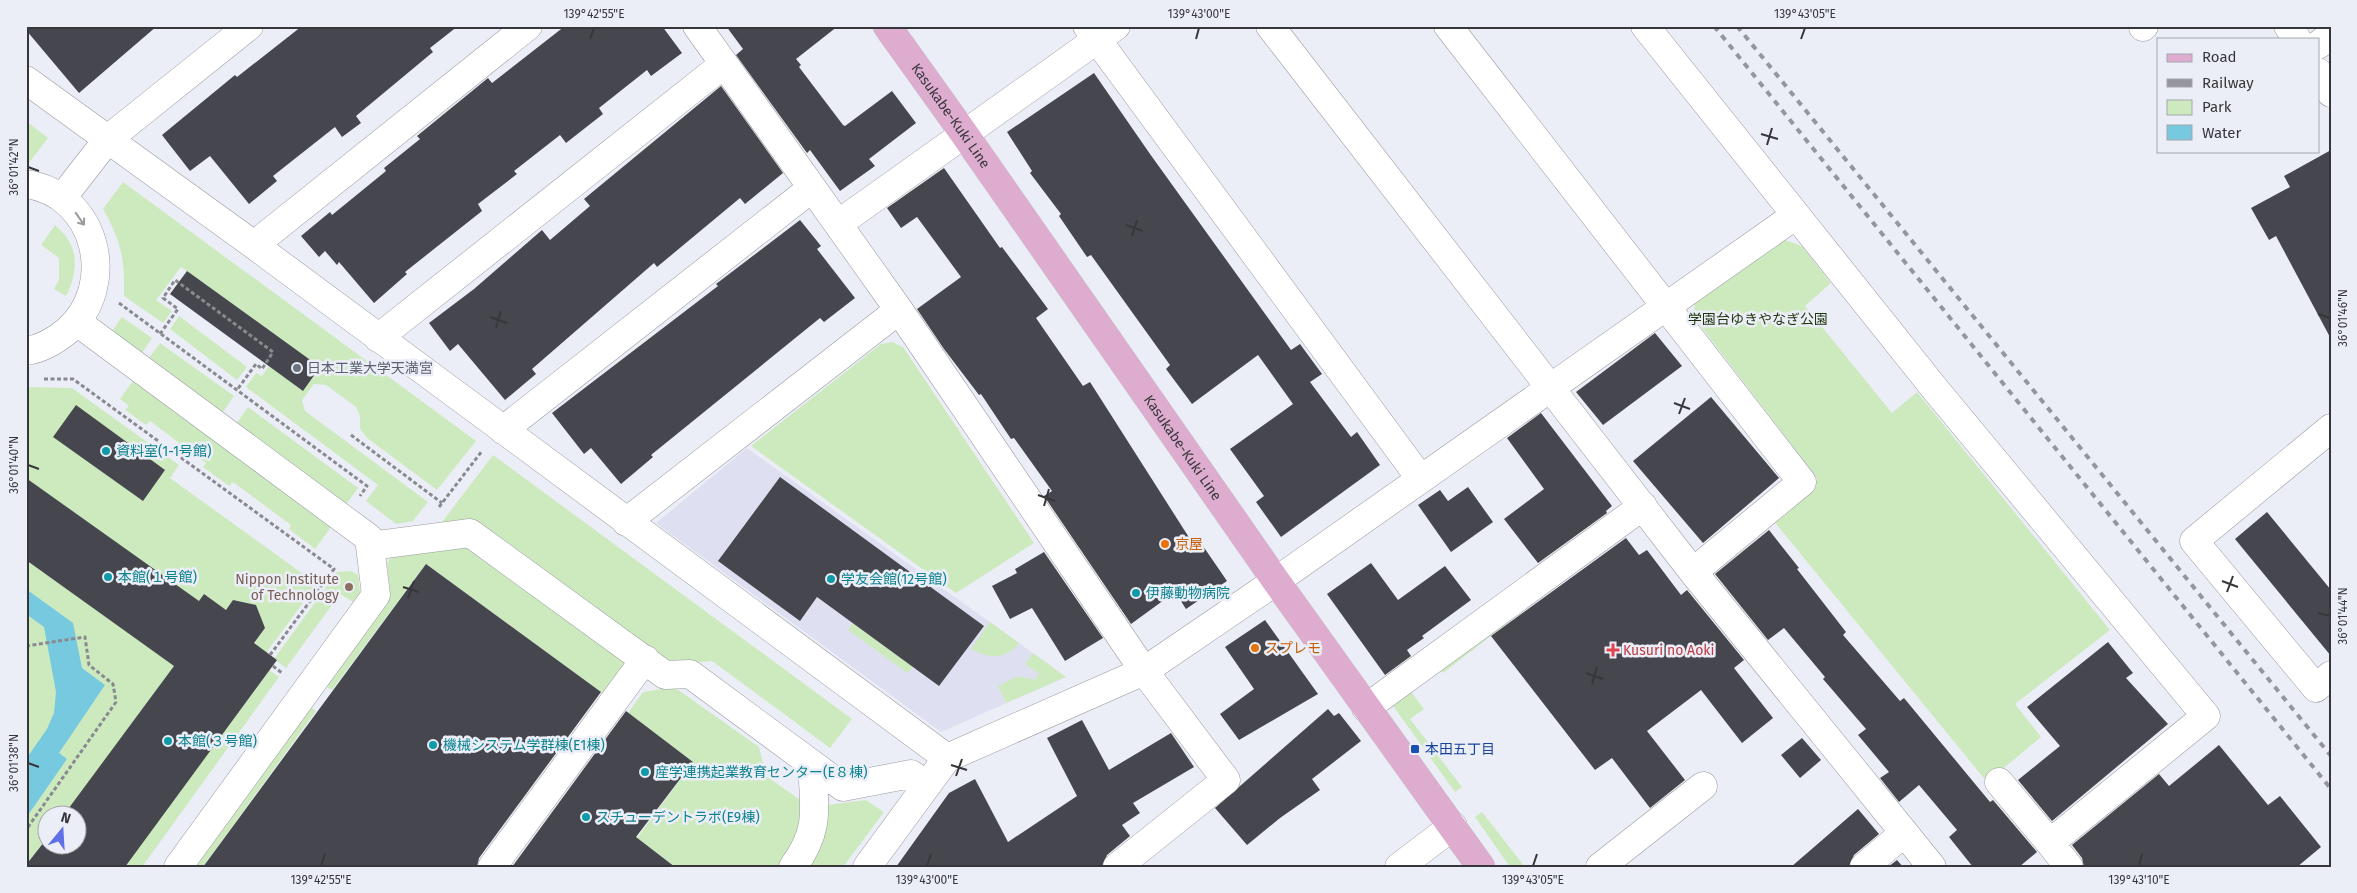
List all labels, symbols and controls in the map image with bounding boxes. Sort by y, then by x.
text: 139°42'55"E [563,7,625,21]
text: 139°43'00"E [1168,7,1230,21]
text: 139°43'05"E [1774,7,1836,21]
legend [2157,38,2320,152]
text: Road [2202,48,2237,66]
street label: Kasukabe-Kuki Line [907,60,993,171]
text: Railway [2202,74,2254,92]
text: Park [2202,98,2232,116]
text: Water [2202,124,2241,142]
text: 36°01'42"N [7,138,21,196]
one-way arrow [75,211,85,225]
text: 36°01'46"N [2336,289,2350,347]
park label: 学園台ゆきやなぎ公園 [1688,311,1828,328]
place label: 日本工業大学天満宮 [307,360,433,377]
marker: 日本工業大学天満宮 [291,362,303,374]
street label: Kasukabe-Kuki Line [1140,392,1225,504]
text: 36°01'40"N [7,436,21,494]
place label: 資料室(1-1号館) [116,443,212,460]
marker: 資料室(1-1号館) [100,445,112,457]
place label: 京屋 [1175,536,1203,553]
marker: 京屋 [1159,538,1171,550]
place label: 本館(１号館) [118,569,197,586]
marker: 本館(１号館) [102,571,114,583]
place label: Nippon Institute of Technology [235,571,339,604]
place label: 学友会館(12号館) [841,571,947,588]
marker: 学友会館(12号館) [825,573,837,585]
marker: Nippon Institute of Technology [343,581,355,593]
place label: 伊藤動物病院 [1146,585,1230,602]
marker: 伊藤動物病院 [1130,587,1142,599]
text: 36°01'44"N [2336,587,2350,645]
place label: スプレモ [1265,640,1321,657]
marker: スプレモ [1249,642,1261,654]
place label: Kusuri no Aoki [1623,642,1714,659]
marker: Kusuri no Aoki [1607,644,1619,656]
place label: 本館(３号館) [178,733,257,750]
text: 36°01'38"N [7,734,21,792]
marker: 本館(３号館) [162,735,174,747]
place label: 機械システム学群棟(E1棟) [443,737,605,754]
marker: 機械システム学群棟(E1棟) [427,739,439,751]
place label: 本田五丁目 [1425,741,1495,758]
marker: 本田五丁目 [1409,743,1421,755]
place label: 産学連携起業教育センター(E８棟) [655,764,868,781]
marker: 産学連携起業教育センター(E８棟) [639,766,651,778]
north arrow [38,806,88,856]
text: N [59,809,73,828]
place label: スチューデントラボ(E9棟) [596,809,760,826]
marker: スチューデントラボ(E9棟) [580,811,592,823]
text: 139°42'55"E [290,873,352,887]
text: 139°43'00"E [896,873,958,887]
text: 139°43'05"E [1502,873,1564,887]
text: 139°43'10"E [2108,873,2170,887]

